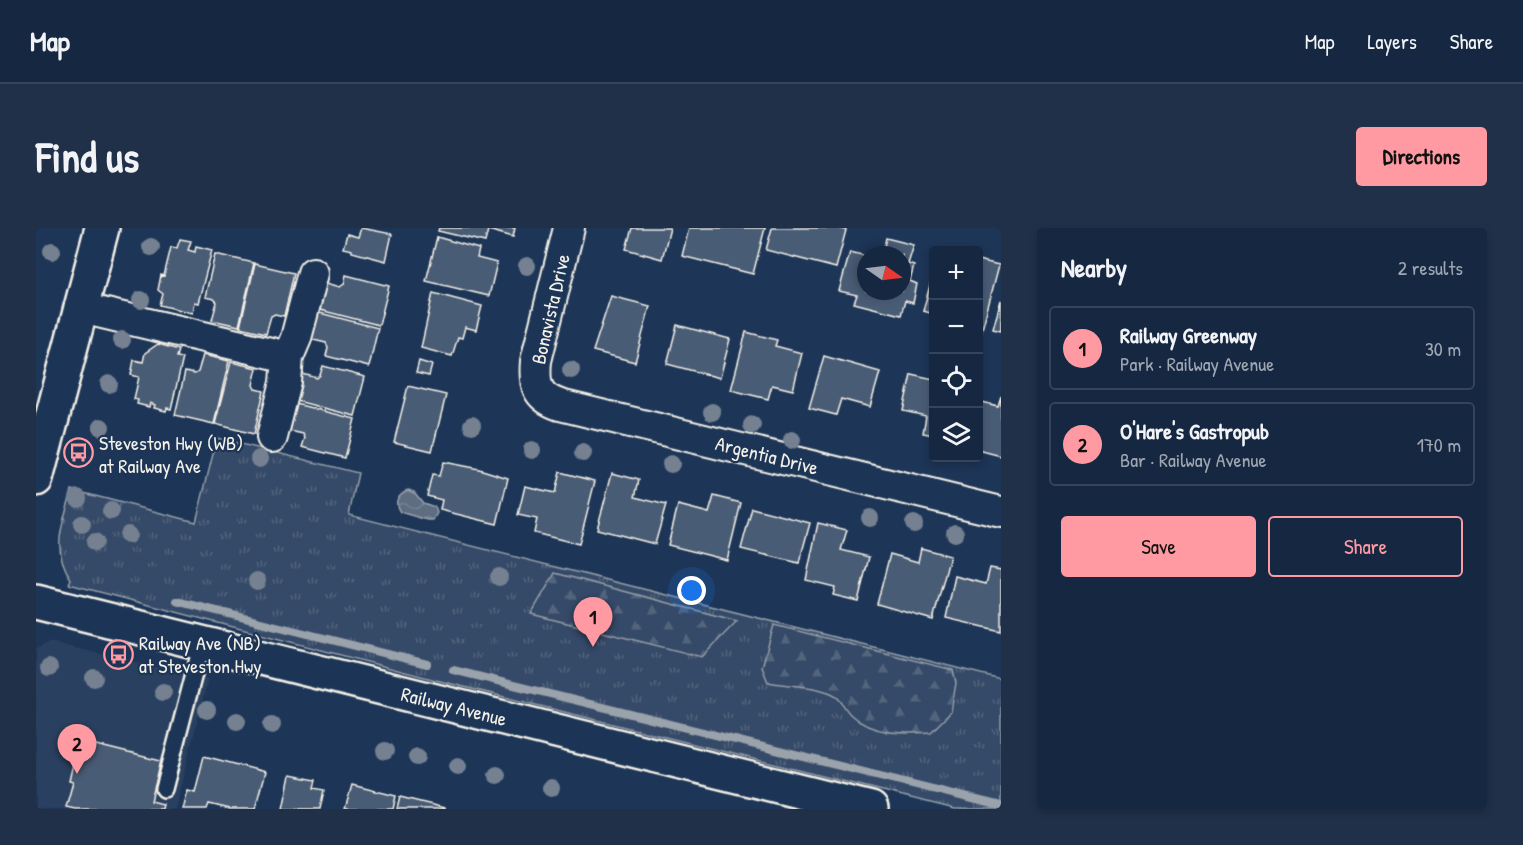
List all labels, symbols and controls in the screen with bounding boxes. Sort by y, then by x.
text: Map [30,22,70,60]
text: Map [1305,27,1334,56]
text: Layers [1367,27,1417,56]
text: Share [1450,27,1493,56]
button: Directions [1356,127,1487,186]
text: Find us [36,128,139,185]
north arrow [857,246,911,300]
map controls [929,246,983,462]
button: + [929,246,983,300]
text: Nearby [1061,250,1127,285]
street label: Bonavista Drive [524,251,576,367]
text: 2 results [1398,254,1463,281]
button: − [929,300,983,354]
text: Railway Greenway [1120,320,1257,350]
text: 1 [1079,335,1086,362]
text: 30 m [1425,335,1461,362]
text: Park · Railway Avenue [1120,350,1274,377]
button: locate [929,354,983,408]
button: layers [929,408,983,462]
text: O'Hare's Gastropub [1120,416,1269,446]
place label: Steveston Hwy (WB) at Railway Ave [99,429,243,479]
street label: Argentia Drive [713,429,821,481]
text: 2 [1078,431,1087,458]
text: 170 m [1417,431,1461,458]
bus stop icon: Steveston Hwy (WB) at Railway Ave [62,437,94,469]
text: Bar · Railway Avenue [1120,446,1266,473]
button: Save [1061,516,1256,577]
button: Share [1268,516,1463,577]
your location [677,576,706,605]
pin: 1 [574,598,612,647]
place label: Railway Ave (NB) at Steveston Hwy [139,629,262,679]
bus stop icon: Railway Ave (NB) at Steveston Hwy [102,638,134,670]
street label: Railway Avenue [399,680,510,732]
pin: 2 [58,724,96,774]

